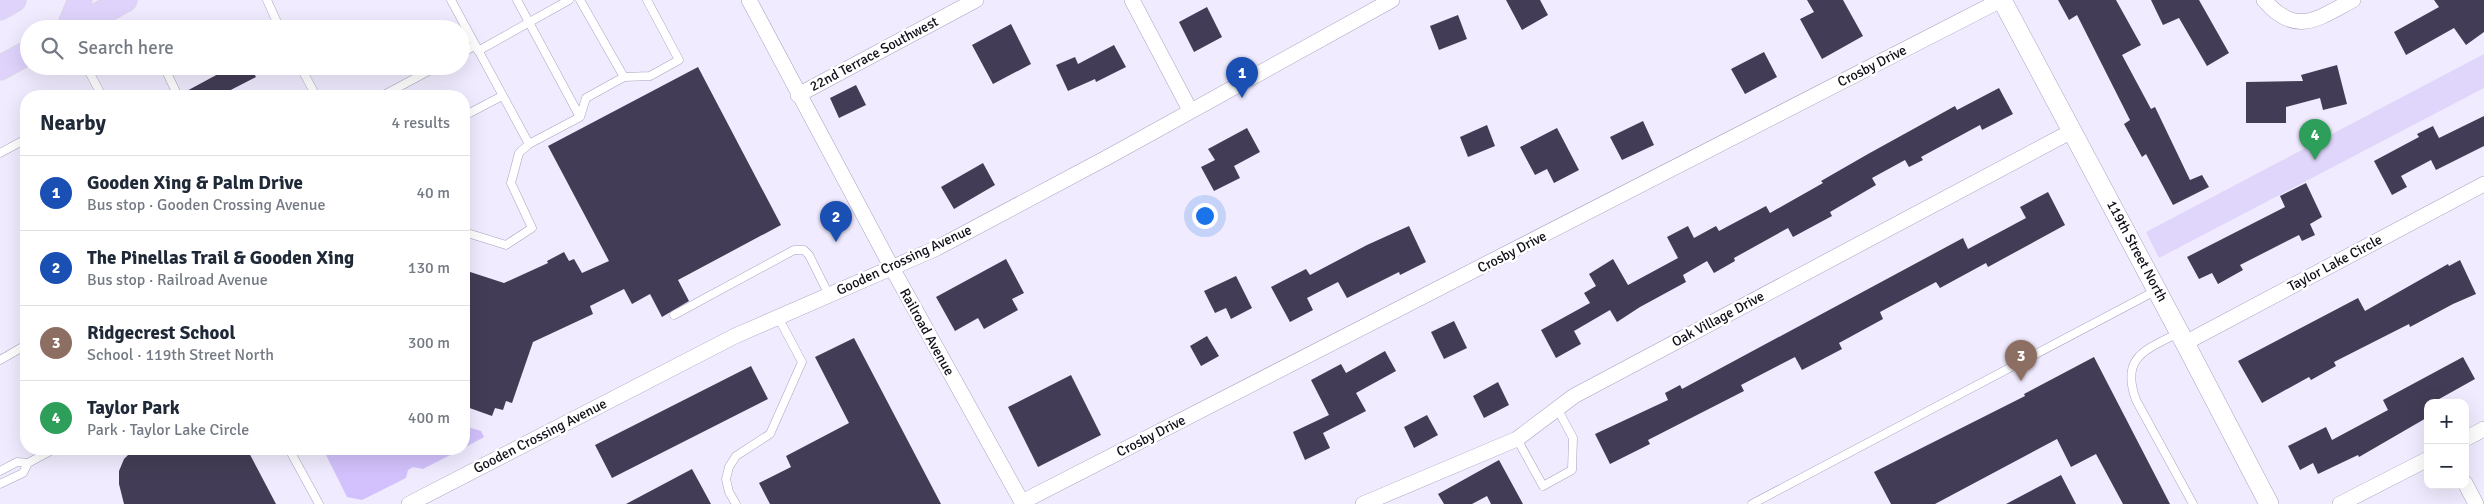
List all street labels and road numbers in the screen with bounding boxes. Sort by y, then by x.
street label: 22nd Terrace Southwest [807,13,941,95]
street label: Crosby Drive [1835,41,1909,91]
street label: 119th Street North [2103,197,2171,305]
street label: Gooden Crossing Avenue [834,221,974,299]
street label: Crosby Drive [1475,227,1549,277]
street label: Taylor Lake Circle [2285,231,2385,295]
street label: Railroad Avenue [896,286,958,378]
street label: Oak Village Drive [1669,288,1767,350]
street label: Gooden Crossing Avenue [471,395,609,477]
street label: Crosby Drive [1114,411,1188,461]

